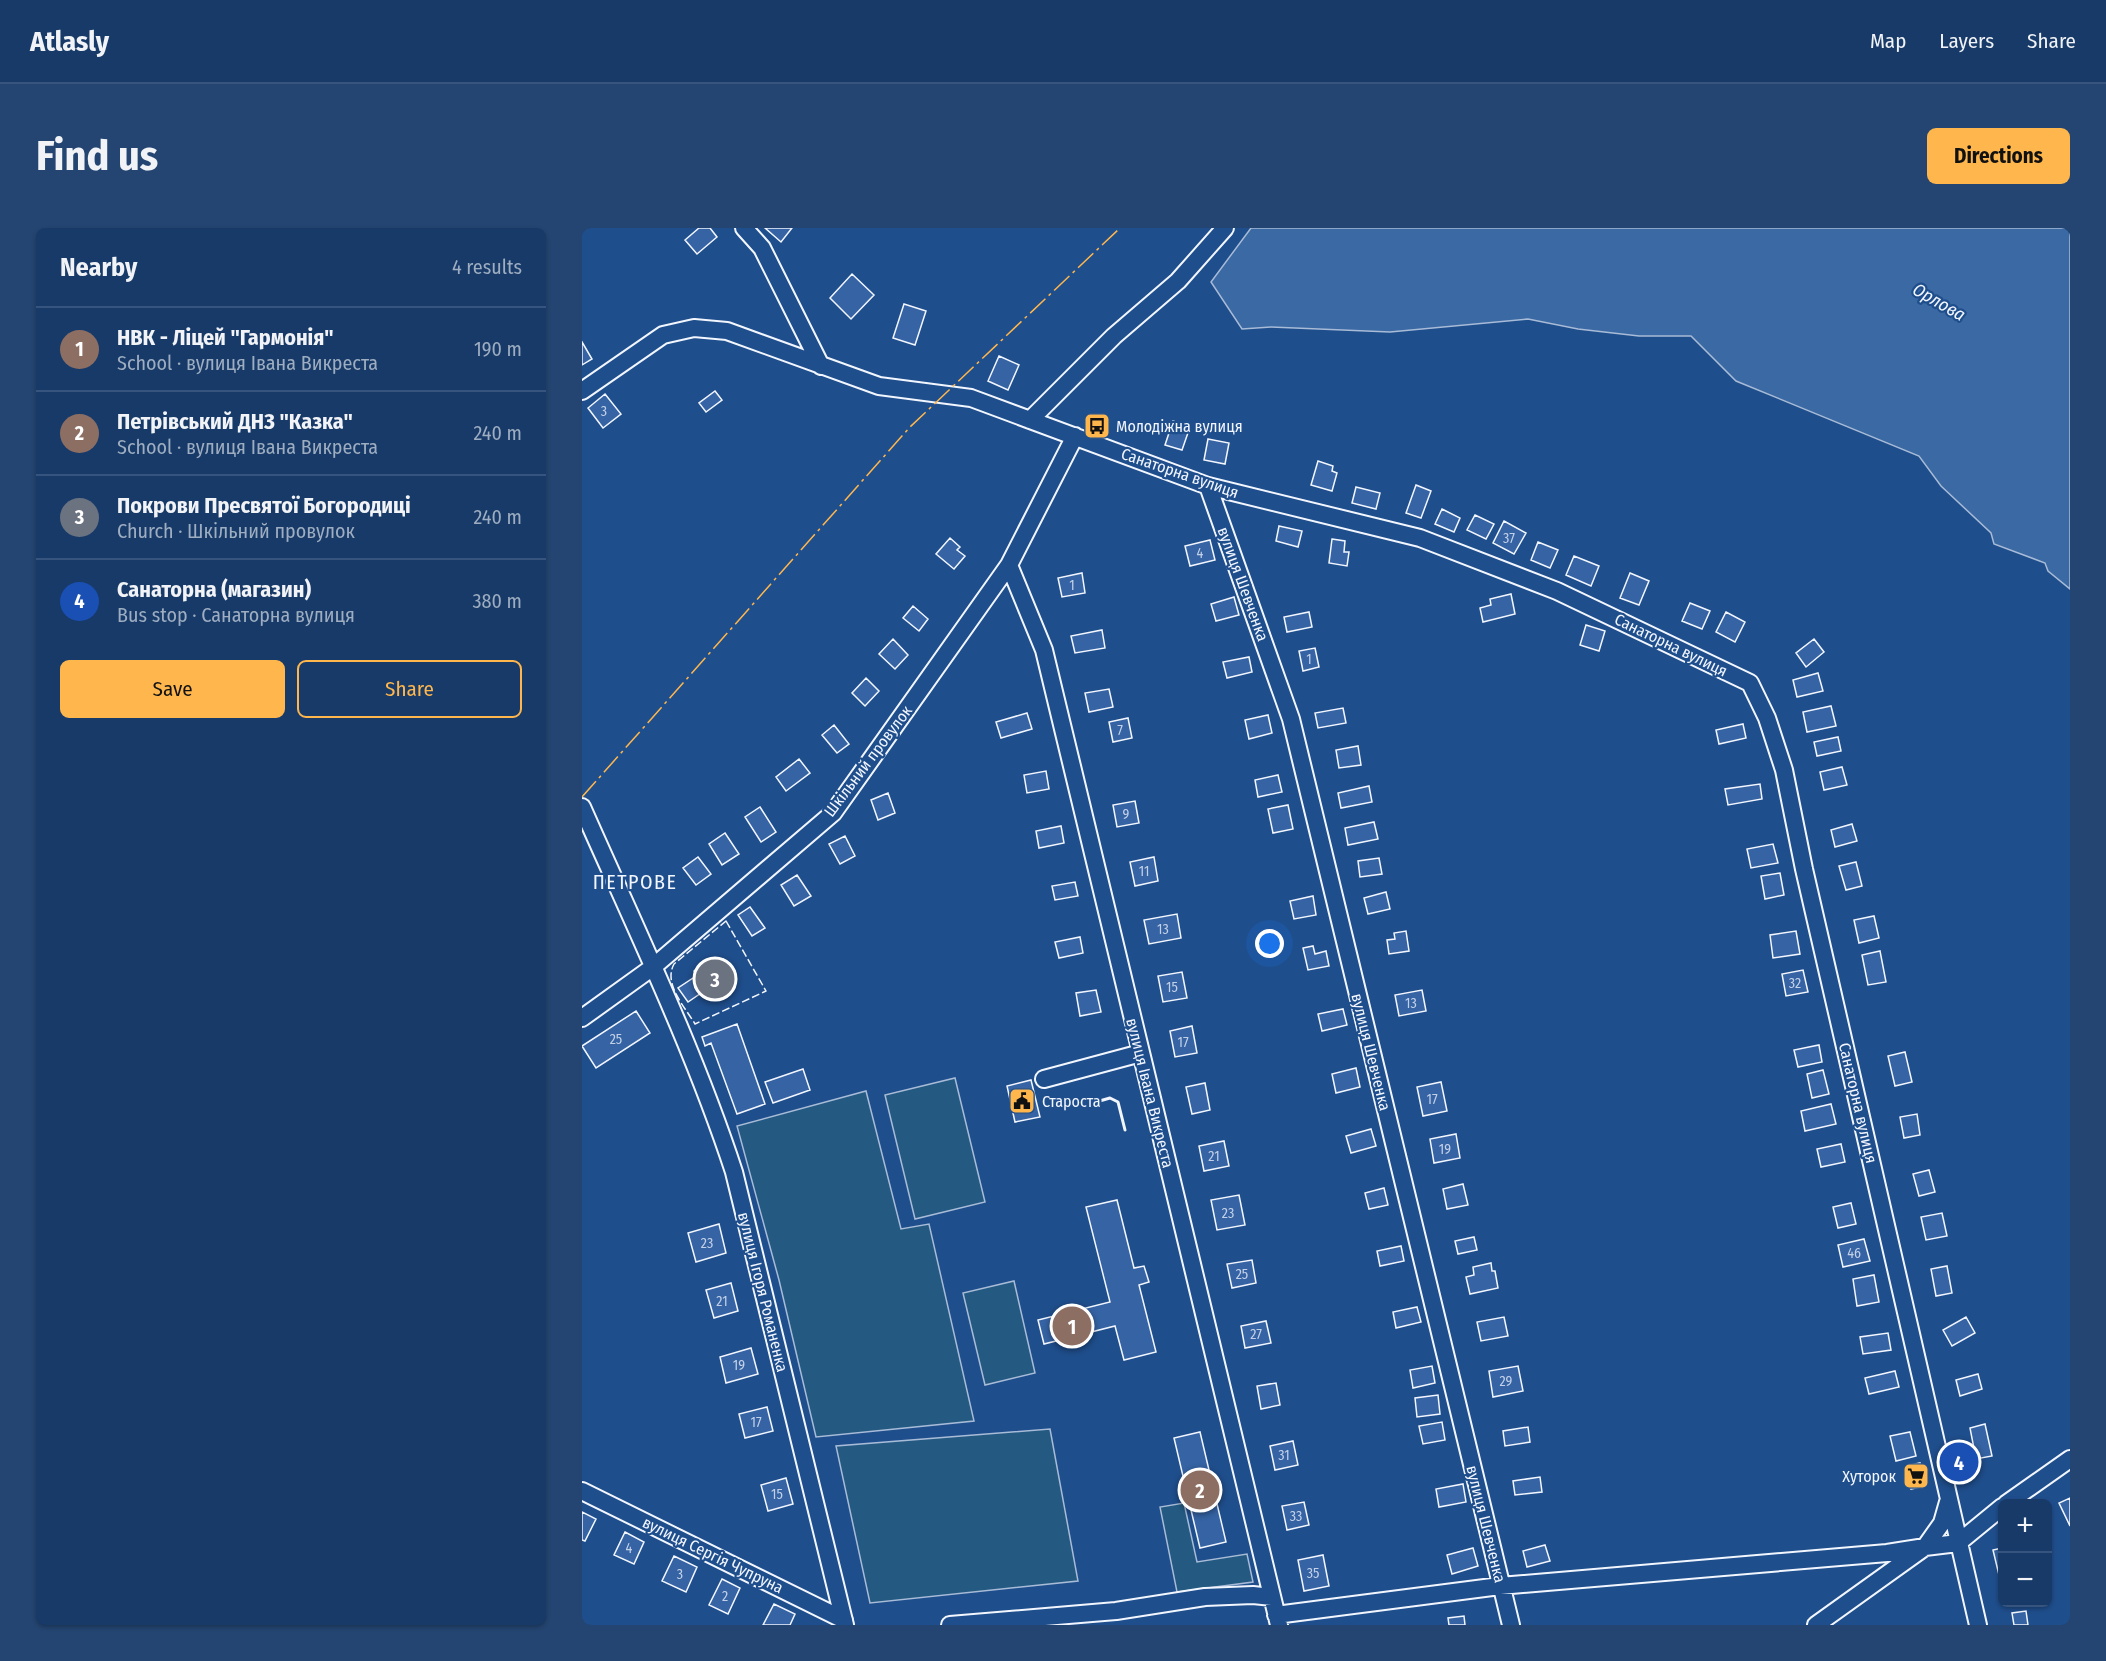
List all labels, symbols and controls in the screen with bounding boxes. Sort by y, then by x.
text: Atlasly [30,25,109,58]
text: Map [1870,28,1906,54]
text: Layers [1939,28,1994,54]
text: Share [2027,28,2076,54]
button: Directions [1927,128,2070,184]
text: Find us [36,131,158,181]
text: Nearby [60,252,137,283]
text: 4 results [452,255,522,279]
water label: Орлова [1909,278,1969,326]
text: НВК - Ліцей "Гармонія" [117,324,334,351]
text: 1 [75,337,84,361]
text: 190 m [474,337,522,361]
text: School · вулиця Івана Викреста [117,351,378,375]
house number: 3 [601,403,607,420]
text: Петрівський ДНЗ "Казка" [117,408,353,435]
bus stop icon: Молодіжна вулиця [1082,411,1112,441]
place label: Молодіжна вулиця [1116,417,1243,436]
text: 2 [75,421,84,445]
text: 240 m [473,421,522,445]
text: School · вулиця Івана Викреста [117,435,378,459]
street label: Санаторна вулиця [1119,444,1241,502]
text: Покрови Пресвятої Богородиці [117,492,411,519]
text: 3 [75,505,84,529]
text: 240 m [473,505,522,529]
text: Church · Шкільний провулок [117,519,355,543]
street label: вулиця Шевченка [1214,524,1273,644]
house number: 37 [1503,530,1515,547]
house number: 4 [1197,545,1204,562]
text: Санаторна (магазин) [117,576,311,603]
house number: 1 [1069,577,1075,594]
text: 4 [74,589,85,613]
text: 380 m [472,589,522,613]
text: Bus stop · Санаторна вулиця [117,603,355,627]
street label: Санаторна вулиця [1612,609,1730,681]
house number: 1 [1306,651,1312,668]
button: Save [60,660,285,718]
button: Share [297,660,522,718]
street label: Шкільний провулок [820,701,916,820]
house number: 7 [1117,722,1123,739]
house number: 9 [1123,806,1130,823]
house number: 11 [1139,863,1149,880]
district label: ПЕТРОВЕ [593,870,677,894]
house number: 13 [1157,921,1169,938]
your location [1255,929,1284,958]
pin: 3 [696,956,734,1002]
house number: 32 [1789,975,1801,992]
house number: 15 [1166,979,1178,996]
street label: вулиця Шевченка [1347,991,1395,1113]
house number: 13 [1405,995,1417,1012]
street label: вулиця Івана Викреста [1122,1016,1178,1170]
house number: 25 [610,1031,622,1048]
house number: 17 [1177,1034,1189,1051]
street label: Санаторна вулиця [1835,1041,1881,1165]
public building icon: Староста [1007,1086,1037,1116]
house number: 17 [1426,1091,1438,1108]
place label: Староста [1042,1092,1101,1111]
house number: 19 [1439,1141,1451,1158]
house number: 21 [1208,1148,1220,1165]
house number: 23 [1222,1205,1234,1222]
street label: вулиця Ігоря Романенка [734,1210,792,1374]
house number: 23 [701,1235,713,1252]
house number: 46 [1847,1245,1861,1262]
house number: 25 [1236,1266,1248,1283]
house number: 21 [716,1293,728,1310]
pin: 1 [1052,1304,1092,1348]
house number: 27 [1250,1326,1262,1343]
house number: 19 [733,1357,745,1374]
house number: 29 [1500,1373,1513,1390]
house number: 17 [750,1414,762,1431]
pin: 4 [1940,1440,1978,1484]
house number: 31 [1278,1447,1290,1464]
supermarket icon: Хуторок [1901,1461,1931,1491]
street label: вулиця Шевченка [1462,1463,1510,1585]
place label: Хуторок [1842,1467,1896,1486]
pin: 2 [1180,1468,1220,1512]
house number: 15 [771,1486,783,1503]
map controls [1998,1499,2052,1607]
button: + [1998,1499,2052,1553]
house number: 33 [1290,1508,1302,1525]
street label: вулиця Сергія Чупруна [640,1513,787,1597]
house number: 4 [626,1540,633,1557]
button: − [1998,1553,2052,1607]
house number: 35 [1307,1565,1319,1582]
house number: 3 [677,1566,683,1583]
house number: 2 [722,1588,728,1605]

